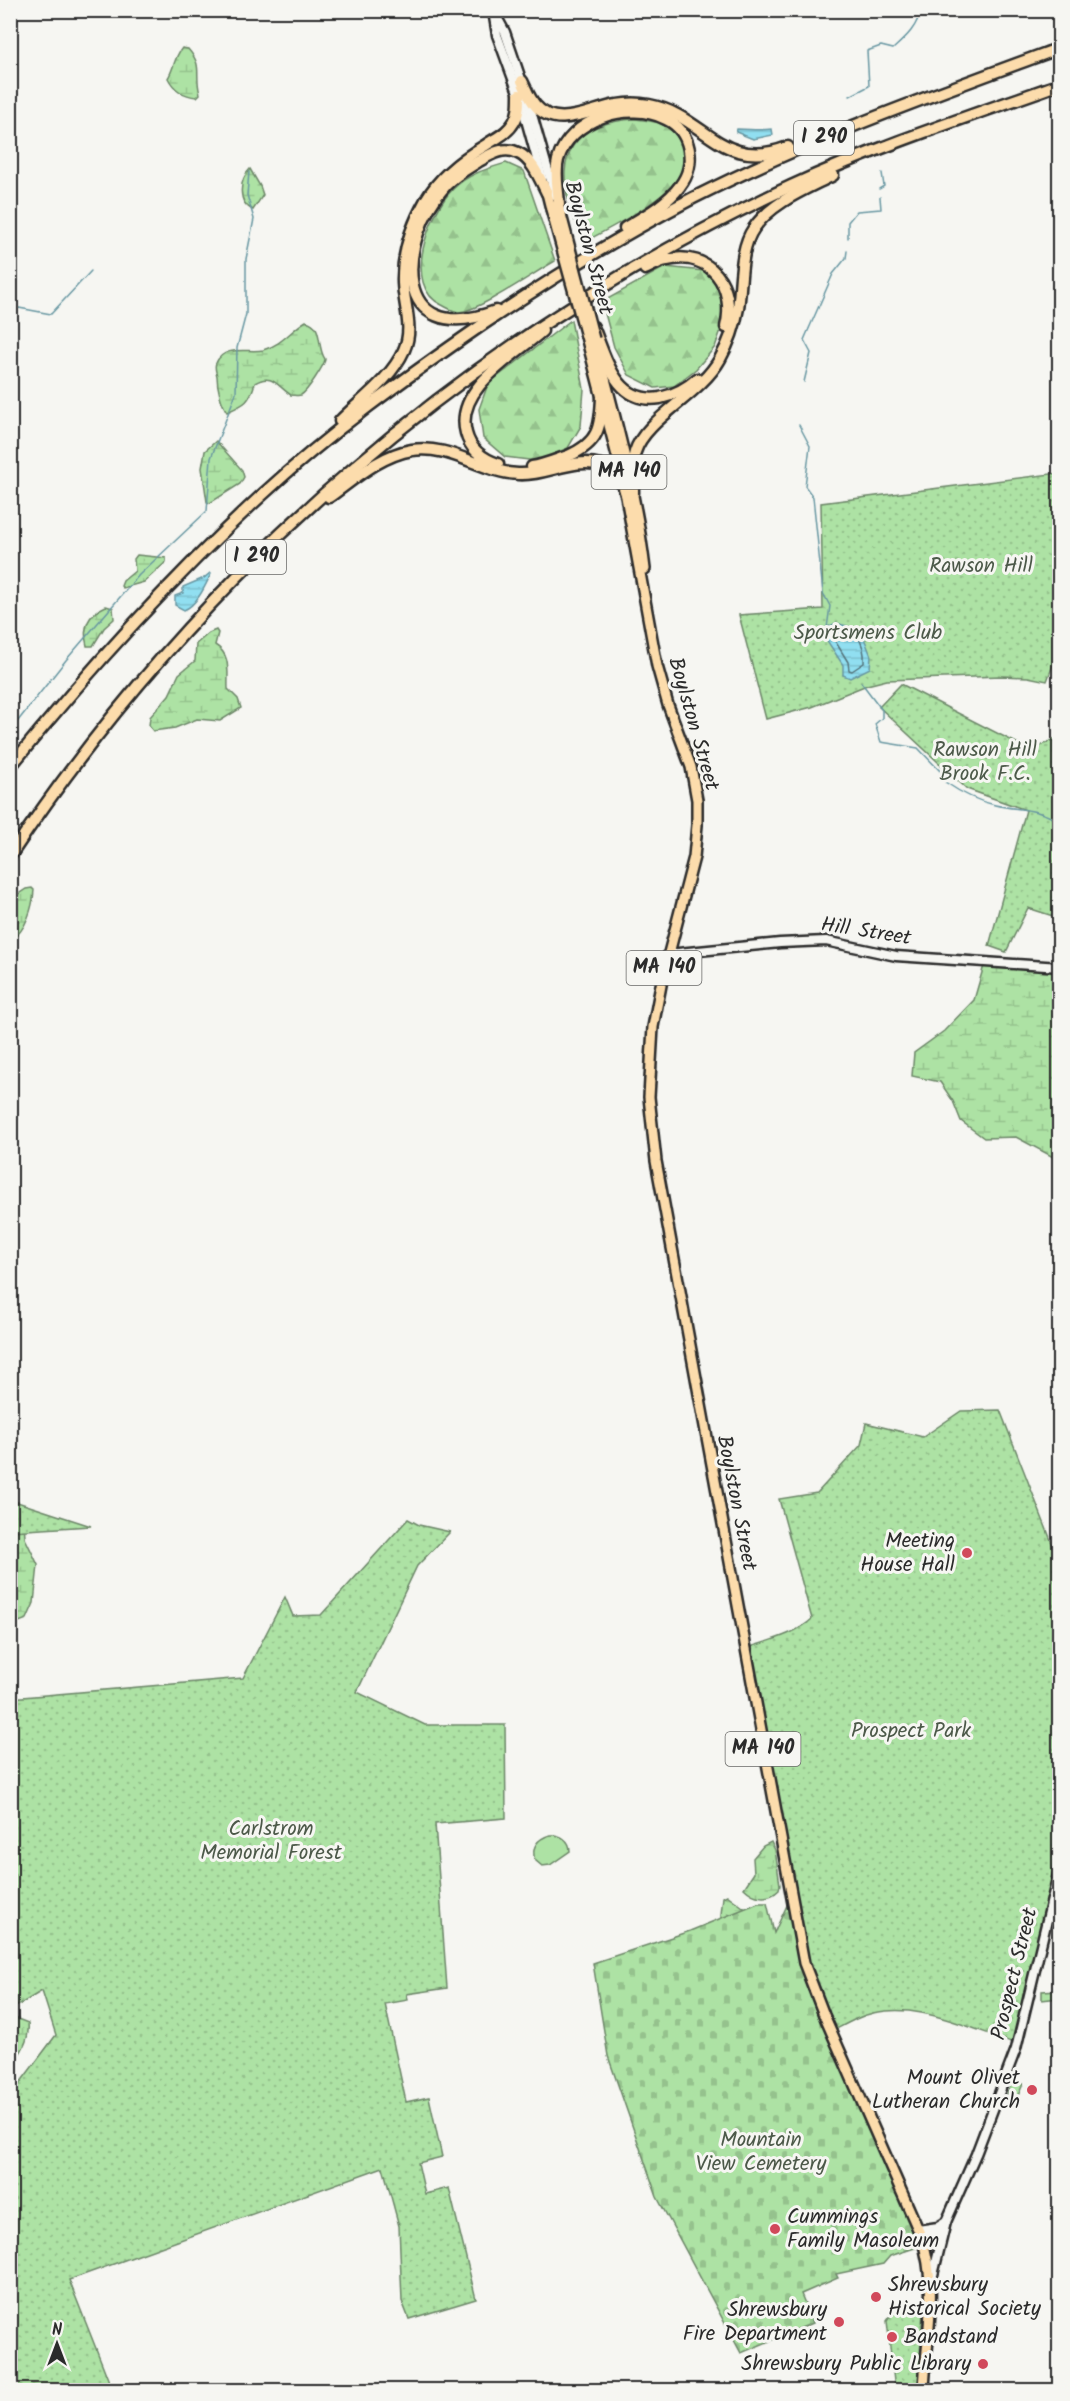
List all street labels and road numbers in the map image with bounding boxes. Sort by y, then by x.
road number: I 290 [794,121,854,155]
street label: Boylston Street [554,177,622,319]
road number: MA 140 [592,455,666,489]
road number: I 290 [226,540,286,574]
street label: Boylston Street [658,653,728,795]
street label: Hill Street [818,909,914,956]
road number: MA 140 [626,951,702,985]
street label: Boylston Street [707,1432,765,1574]
road number: MA 140 [726,1732,801,1766]
street label: Prospect Street [983,1903,1048,2044]

